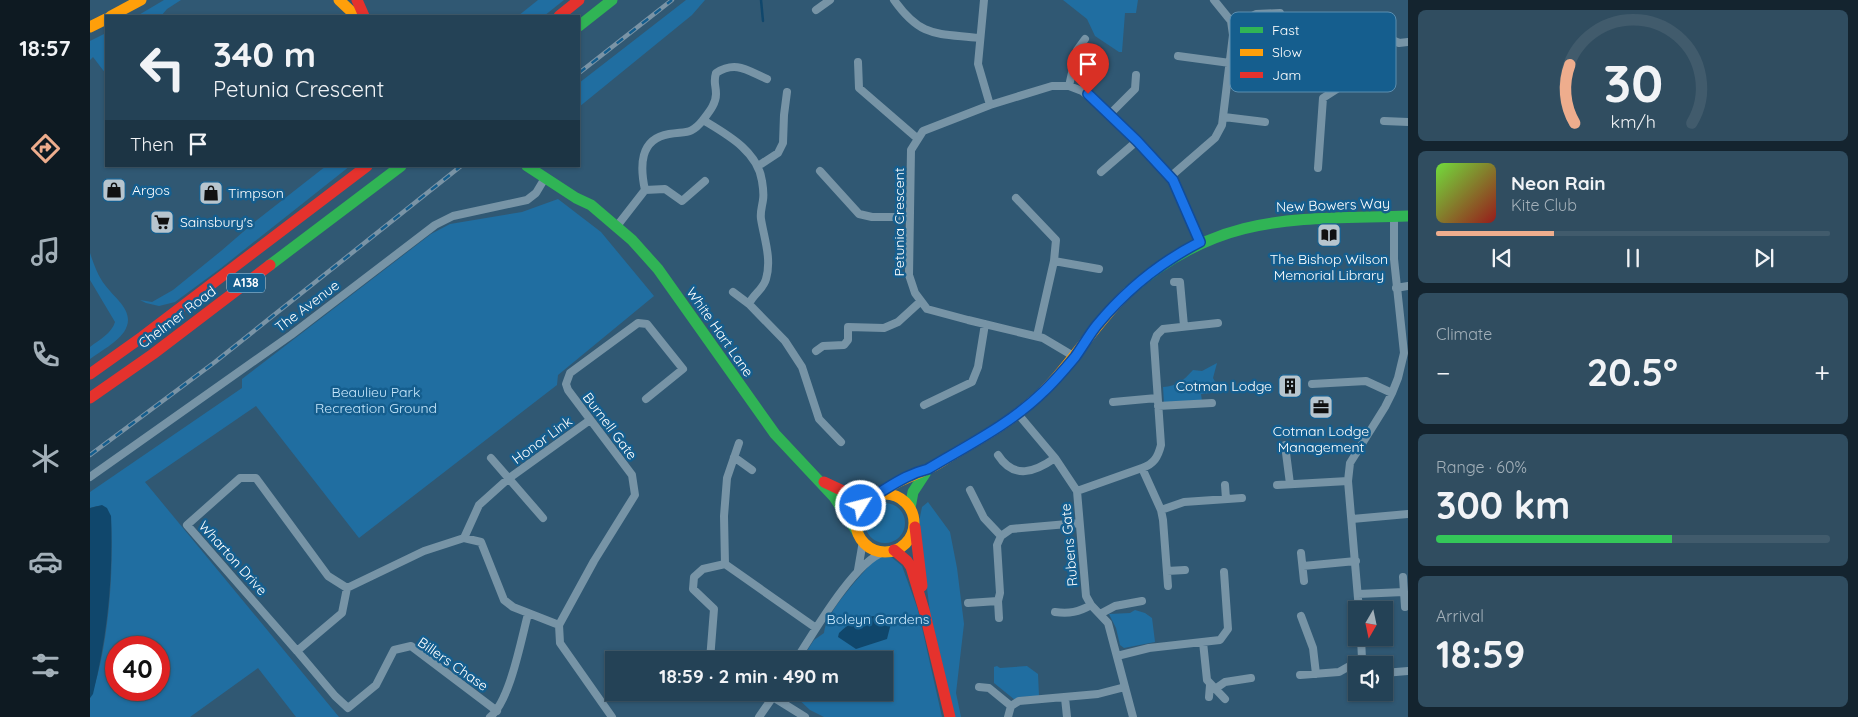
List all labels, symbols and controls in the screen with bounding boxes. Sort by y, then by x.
legend [1230,12,1396,92]
text: Fast [1272,21,1300,39]
text: 340 m [213,32,316,76]
text: 18:57 [19,34,71,62]
icon: left [130,35,195,100]
pin [1067,43,1109,94]
text: Slow [1272,43,1302,61]
icon: arrive [1074,50,1102,78]
text: 30 [1603,50,1663,115]
text: Jam [1272,66,1301,84]
text: Petunia Crescent [213,75,384,103]
text: km/h [1610,110,1656,132]
icon: arrive [184,130,212,158]
icon: directions [28,131,63,166]
text: Then [130,132,174,156]
street label: Petunia Crescent [890,167,908,276]
text: Neon Rain [1511,171,1606,195]
shop icon: Argos [101,177,127,203]
shop icon: Timpson [198,180,224,206]
place label: Argos [132,181,170,199]
place label: Timpson [228,184,284,202]
street label: New Bowers Way [1276,194,1390,216]
text: Kite Club [1511,195,1577,215]
supermarket icon: Sainsbury's [149,209,175,235]
place label: Sainsbury's [180,213,253,231]
library icon: The Bishop Wilson Memorial Library [1316,222,1342,248]
icon: music [28,234,63,269]
icon: previous [1488,244,1516,272]
icon: pause [1619,244,1647,272]
icon: next [1750,244,1778,272]
place label: The Bishop Wilson Memorial Library [1270,250,1388,284]
road number: A138 [227,274,265,292]
street label: The Avenue [271,276,343,336]
street label: Chelmer Road [135,282,219,352]
street label: White Hart Lane [682,284,758,380]
text: Climate [1436,324,1492,344]
icon: phone [28,337,63,372]
text: 20.5° [1587,348,1678,396]
text: − [1436,355,1451,390]
text: + [1814,355,1830,390]
building icon: Cotman Lodge [1277,373,1303,399]
place label: Cotman Lodge [1176,377,1272,395]
park label: Beaulieu Park Recreation Ground [315,383,437,417]
street label: Burnell Gate [579,389,641,463]
office icon: Cotman Lodge Management [1308,394,1334,420]
street label: Honor Link [508,412,576,468]
place label: Cotman Lodge Management [1273,422,1369,456]
icon: climate [28,441,63,476]
text: Range · 60% [1436,457,1527,477]
position arrow [834,479,886,531]
text: 300 km [1436,481,1570,529]
street label: Rubens Gate [1056,503,1082,587]
street label: Wharton Drive [195,517,271,599]
icon: car [28,544,63,579]
north arrow [1348,601,1392,646]
map controls [1348,601,1393,701]
text: Arrival [1436,606,1484,626]
park label: Boleyn Gardens [827,610,929,628]
text: 18:59 [1436,630,1525,678]
street label: Billers Chase [414,633,492,695]
speed limit sign: 40 [105,636,170,701]
icon: filters [28,648,63,683]
button: sound [1348,656,1393,701]
text: 18:59 · 2 min · 490 m [659,664,839,688]

